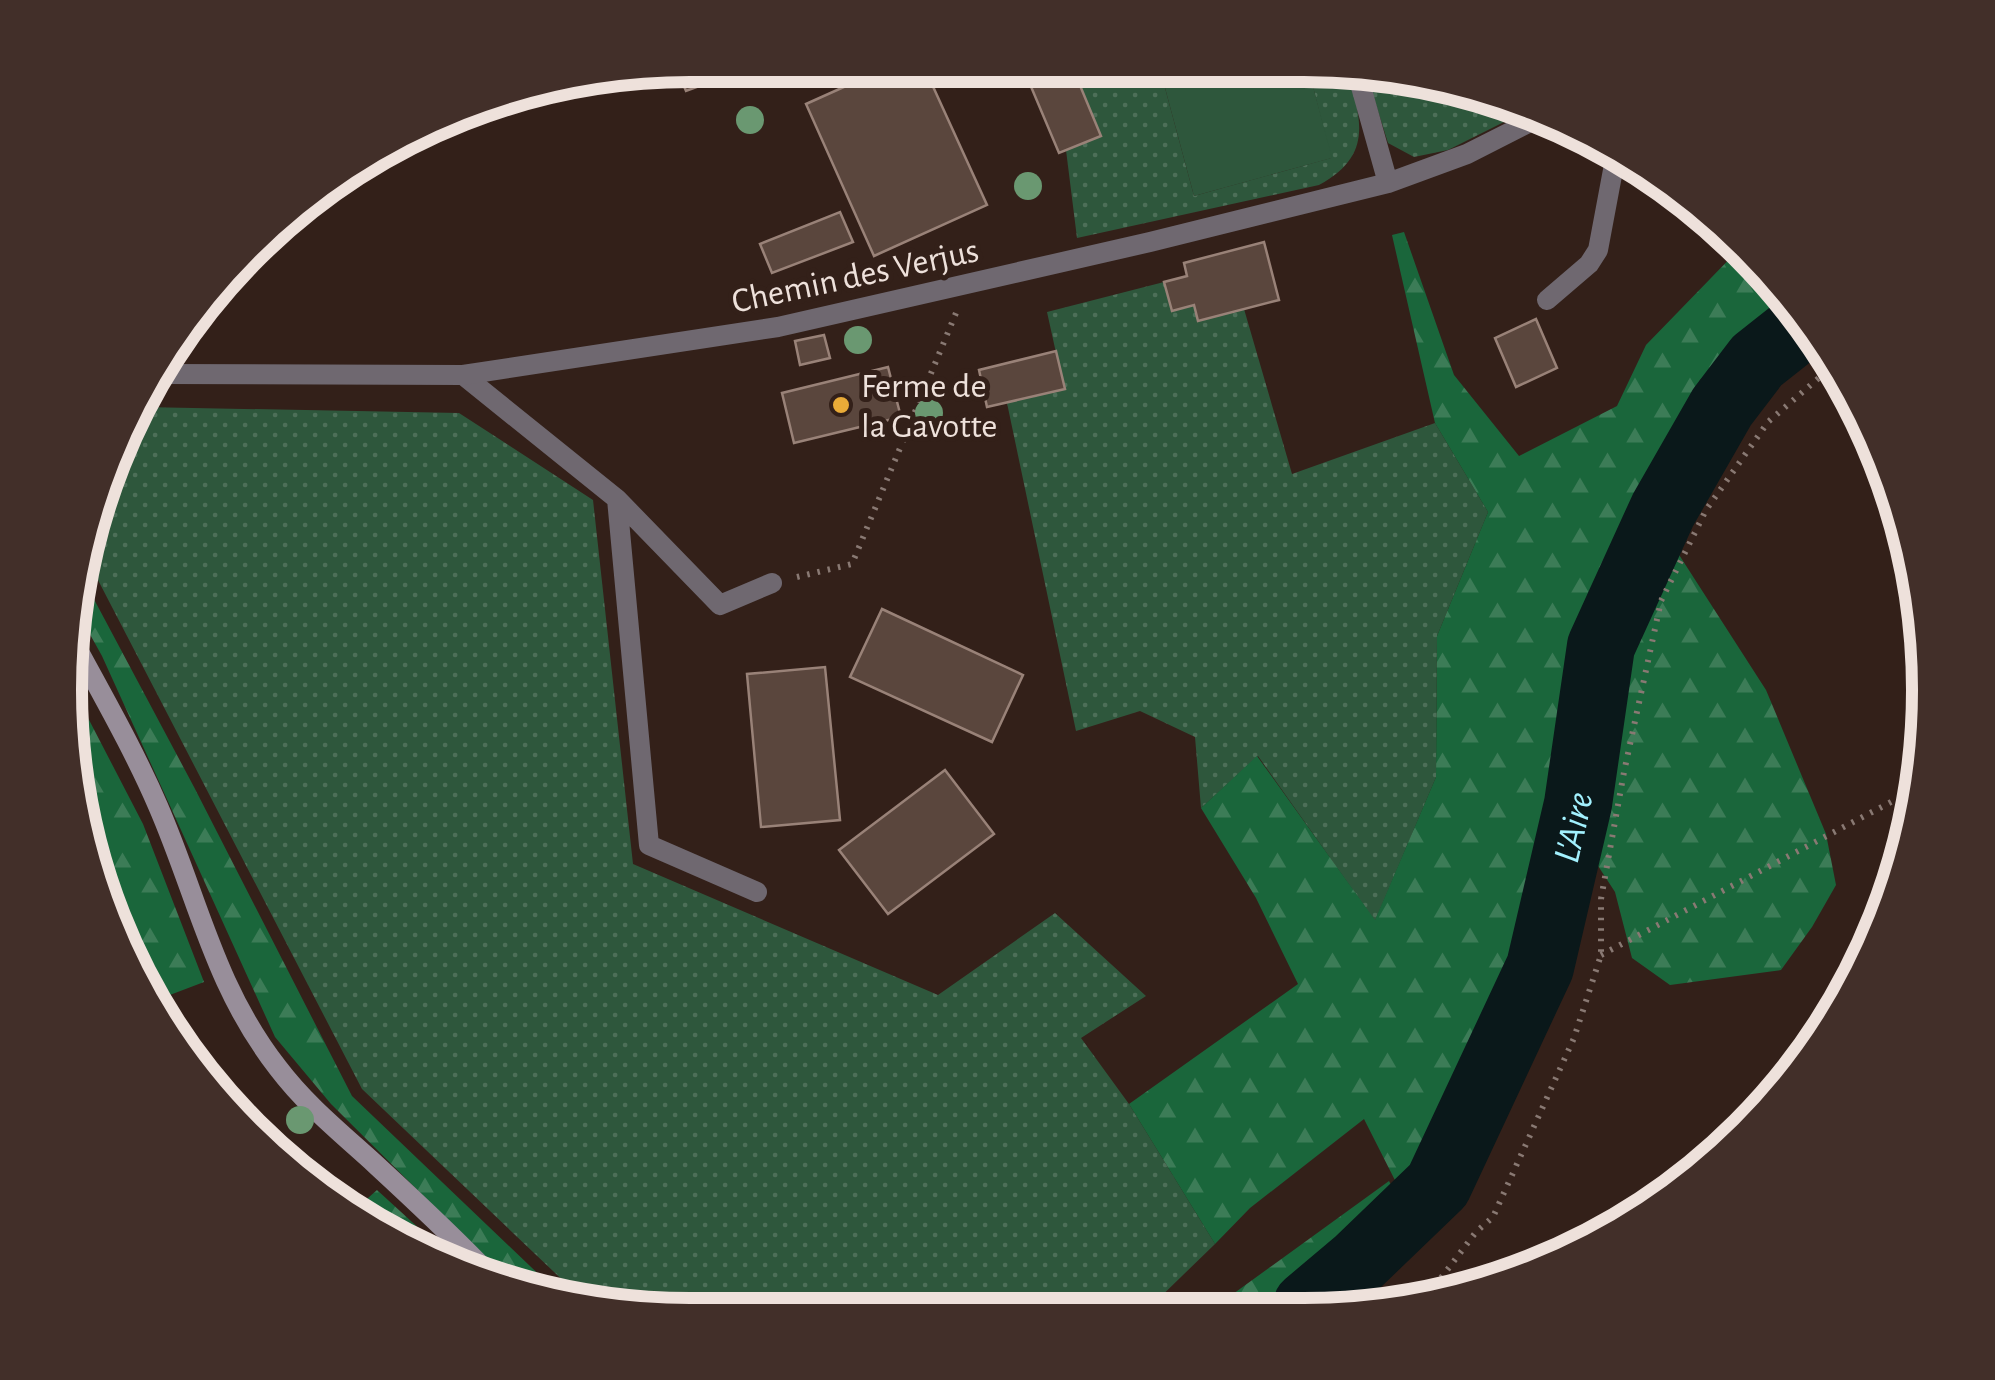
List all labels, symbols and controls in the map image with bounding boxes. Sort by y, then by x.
street label: Chemin des Verjus [729,233,982,320]
place label: Ferme de la Gavotte [861,369,997,444]
marker: Ferme de la Gavotte [830,394,852,416]
water label: L'Aire [1548,790,1600,867]

